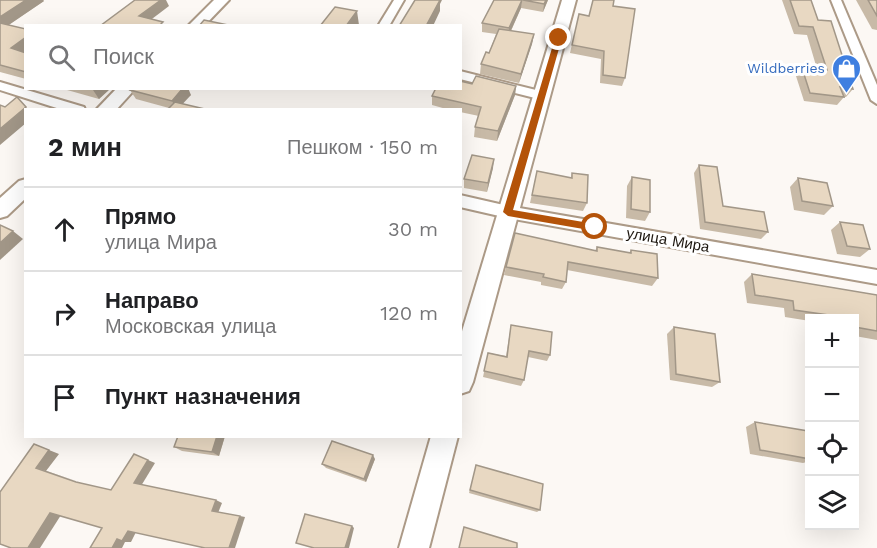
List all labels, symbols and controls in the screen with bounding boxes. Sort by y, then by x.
search box [24,24,462,90]
route end [545,24,571,50]
icon: search [45,41,78,74]
text: Поиск [93,44,154,69]
shop icon: Wildberries [830,52,862,94]
place label: Wildberries [747,60,825,76]
text: 2 мин [48,132,122,162]
text: Пешком · 150 m [287,135,438,159]
text: Прямо [105,204,176,229]
icon: ahead [48,213,81,246]
route start [581,213,607,239]
text: 30 m [388,217,438,241]
street label: улица Мира [625,224,712,256]
text: улица Мира [105,230,217,254]
text: Направо [105,288,199,313]
icon: right [48,297,81,330]
text: 120 m [380,301,438,325]
text: Московская улица [105,314,276,338]
map controls [805,314,859,530]
button: + [805,314,859,368]
button: − [805,368,859,422]
icon: arrive [48,381,81,414]
text: Пункт назначения [105,384,301,409]
button: locate [805,422,859,476]
button: layers [805,476,859,530]

